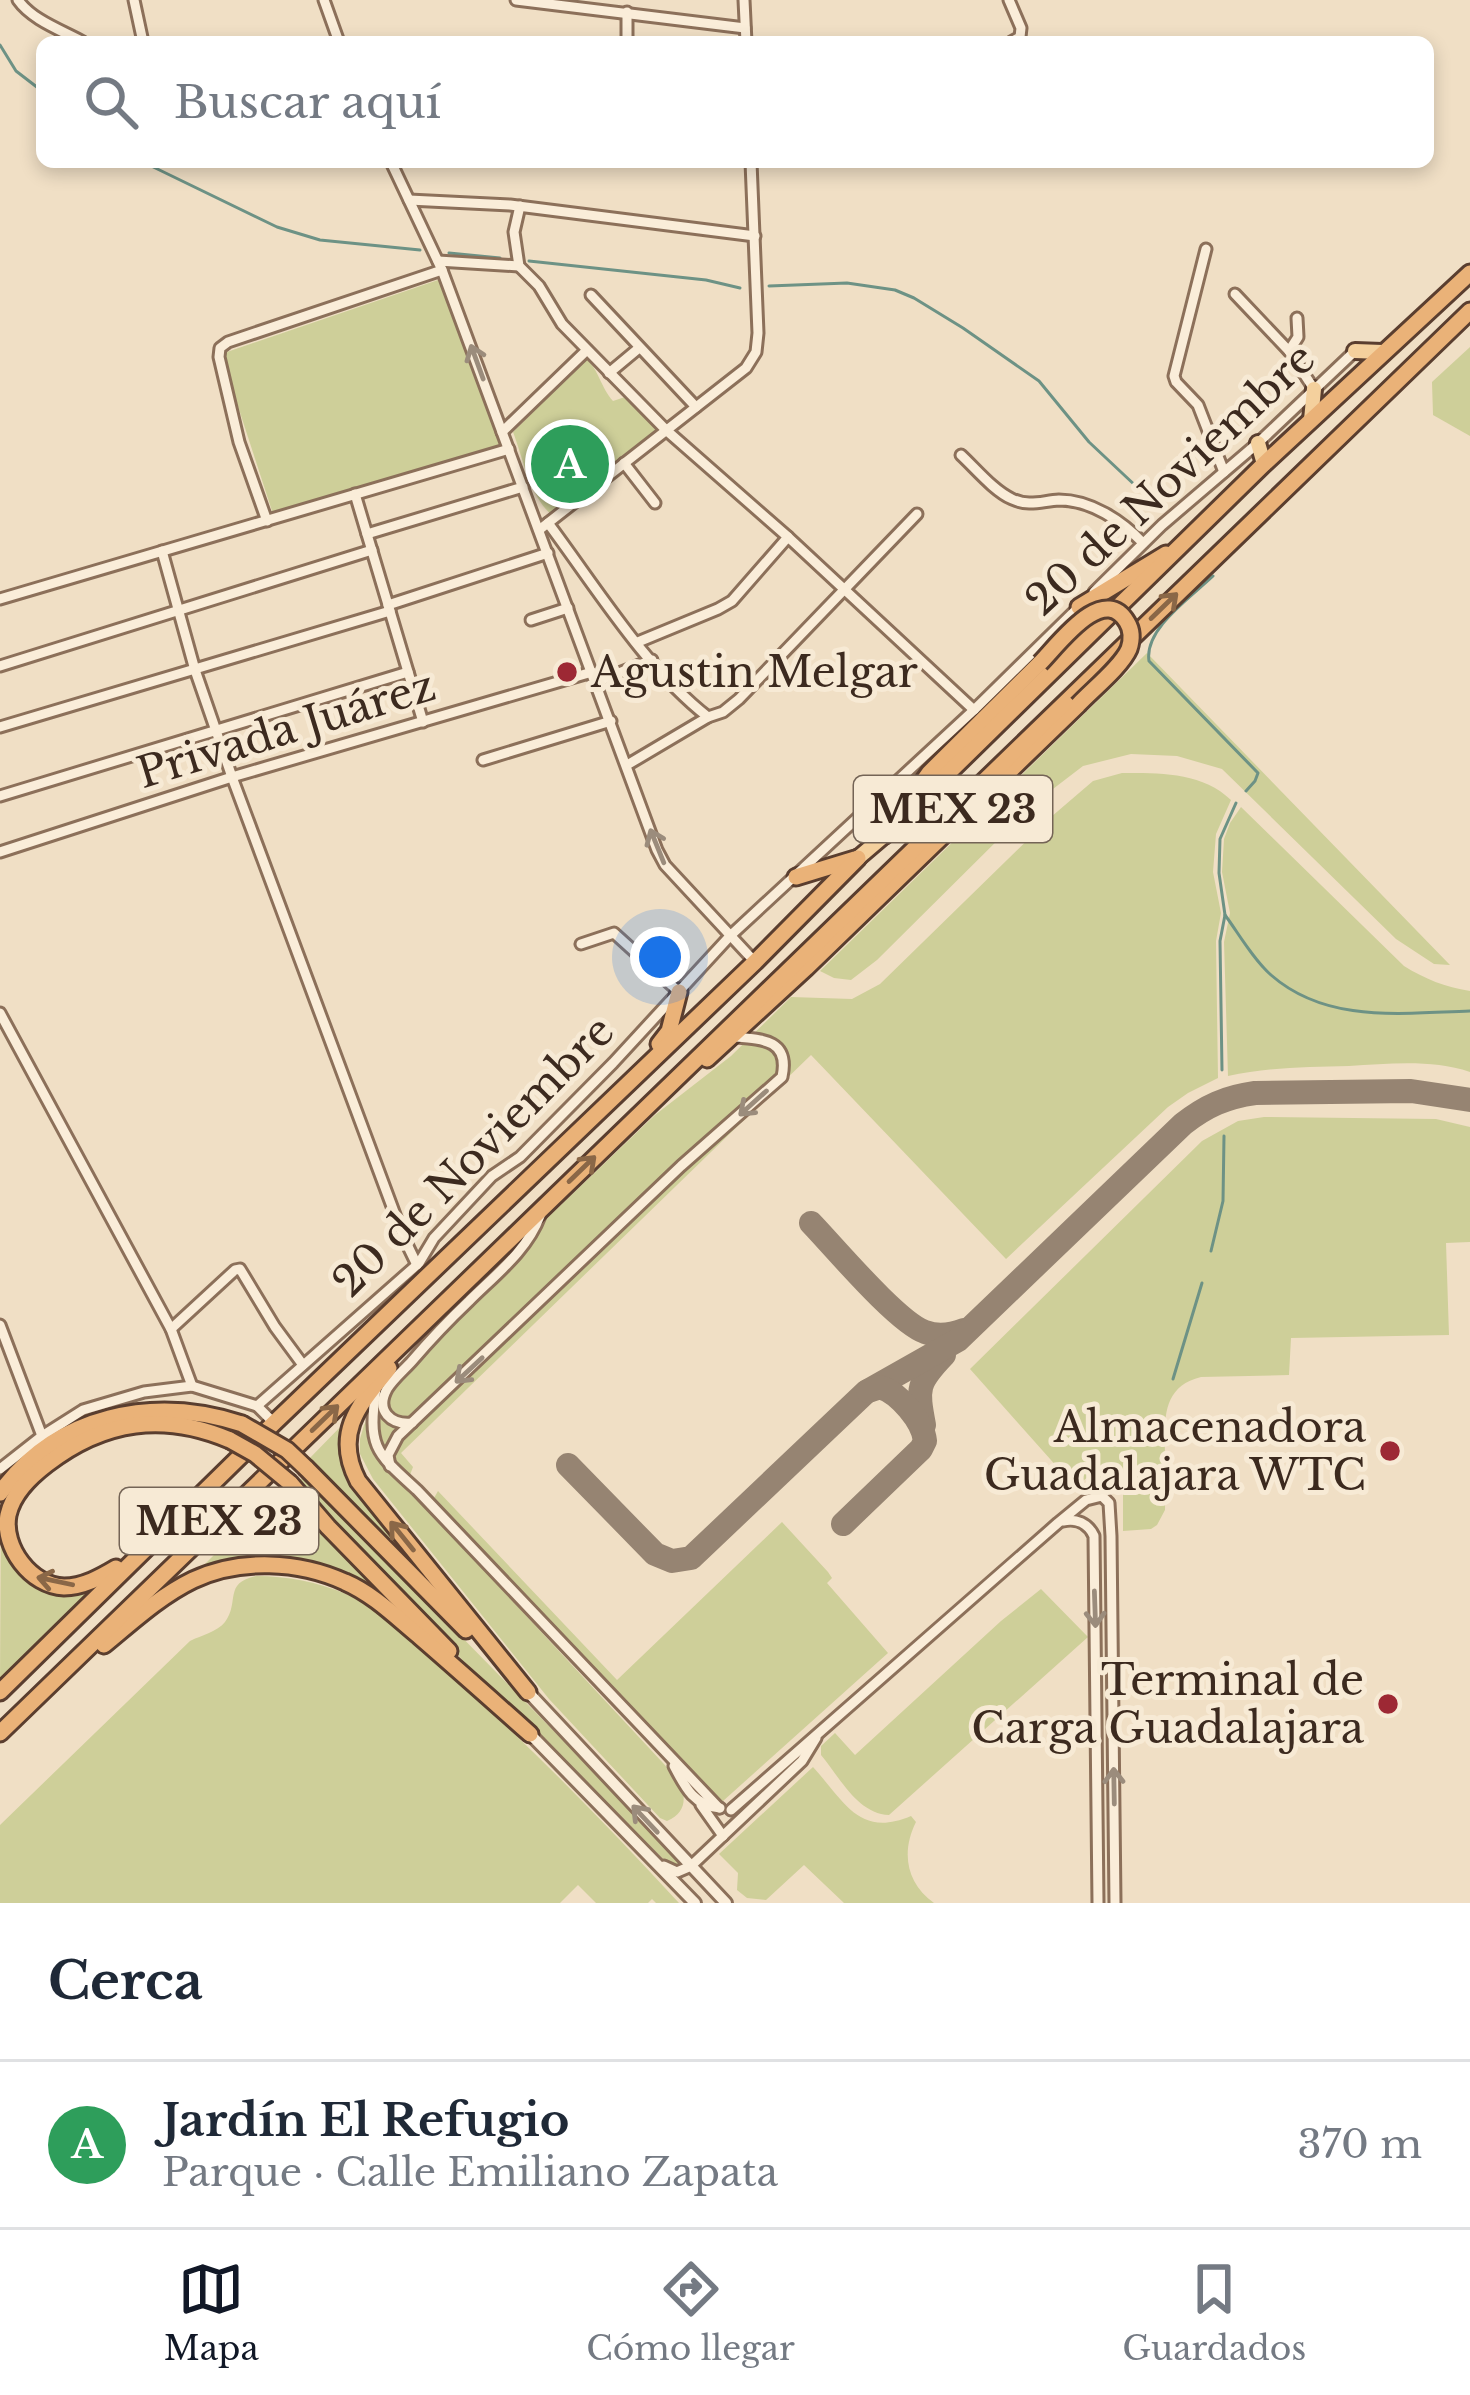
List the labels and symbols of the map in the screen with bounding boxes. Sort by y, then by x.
street label: 20 de Noviembre [1015,332,1325,626]
one-way arrow [464,345,486,382]
pin: A [531,419,609,509]
one-way arrow [1149,592,1179,620]
place label: Agustin Melgar [590,646,918,698]
street label: Privada Juárez [131,659,441,799]
marker: Agustin Melgar [554,659,580,685]
road number: MEX 23 [854,776,1052,842]
one-way arrow [645,828,666,865]
your location [630,927,690,987]
street label: 20 de Noviembre [322,1005,624,1307]
one-way arrow [738,1089,768,1116]
one-way arrow [567,1155,596,1183]
one-way arrow [454,1356,484,1383]
place label: Almacenadora Guadalajara WTC [984,1401,1367,1501]
one-way arrow [310,1404,339,1433]
marker: Almacenadora Guadalajara WTC [1377,1438,1403,1464]
road number: MEX 23 [120,1488,318,1554]
one-way arrow [389,1520,416,1552]
one-way arrow [37,1569,75,1592]
one-way arrow [1084,1589,1107,1628]
place label: Terminal de Carga Guadalajara [971,1654,1365,1754]
marker: Terminal de Carga Guadalajara [1375,1691,1401,1717]
one-way arrow [1102,1767,1125,1806]
one-way arrow [632,1804,660,1834]

